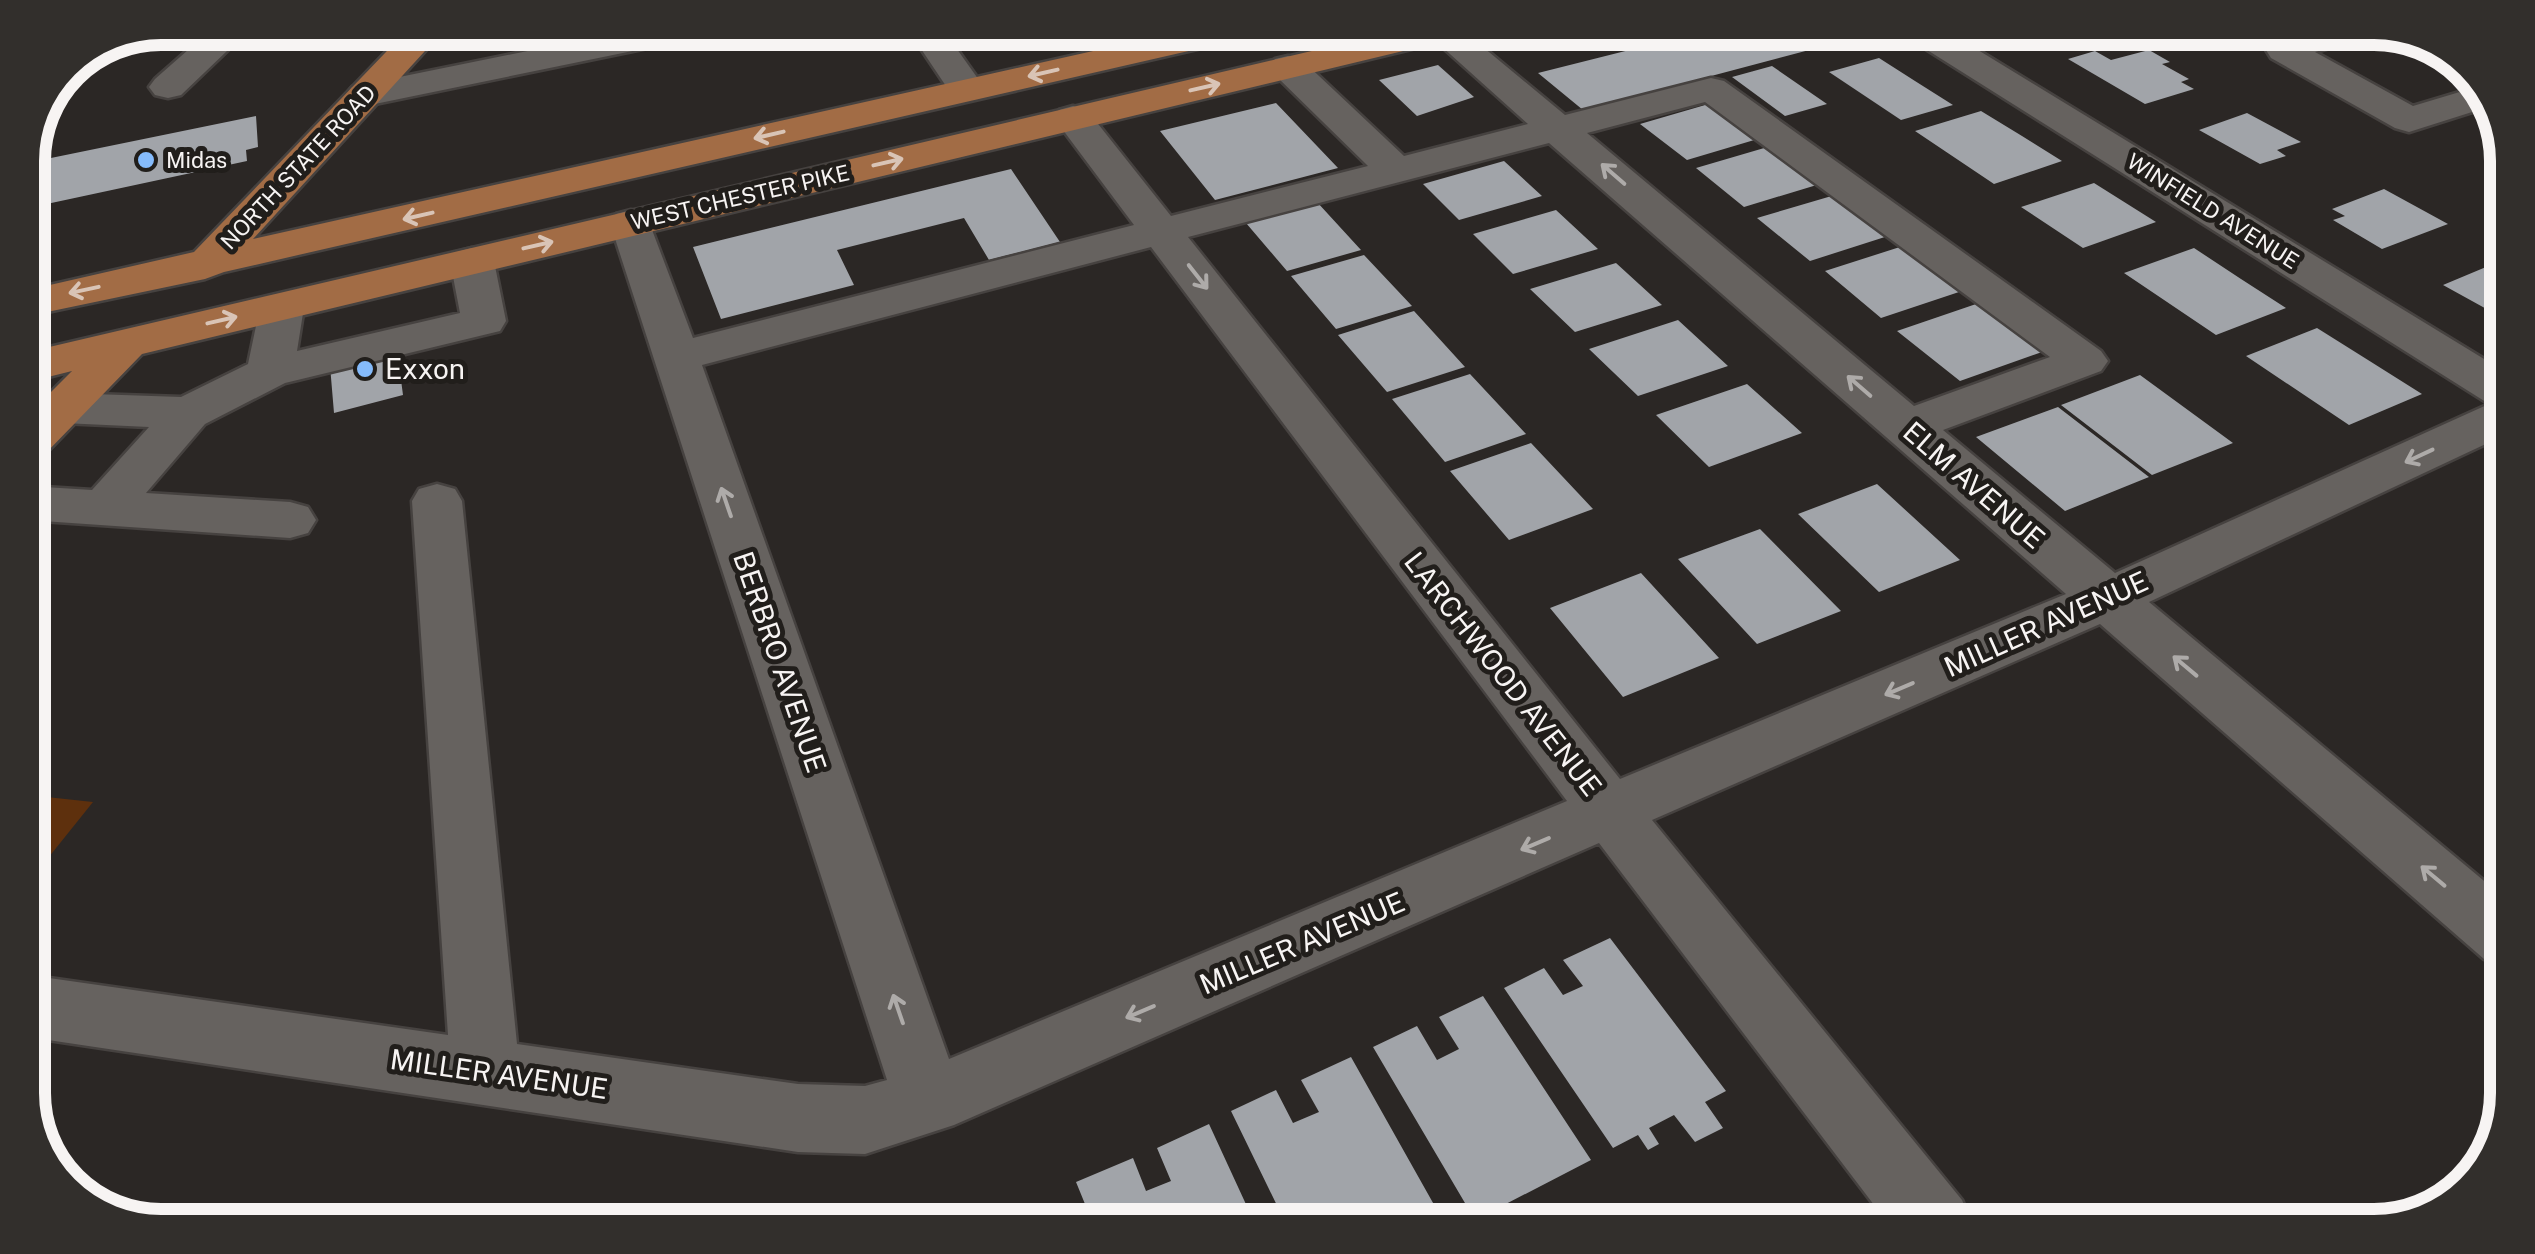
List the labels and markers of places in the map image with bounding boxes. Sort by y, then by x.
place label: Midas [166,147,227,173]
marker: Midas [135,149,157,171]
place label: Exxon [385,352,465,385]
marker: Exxon [354,358,376,380]

